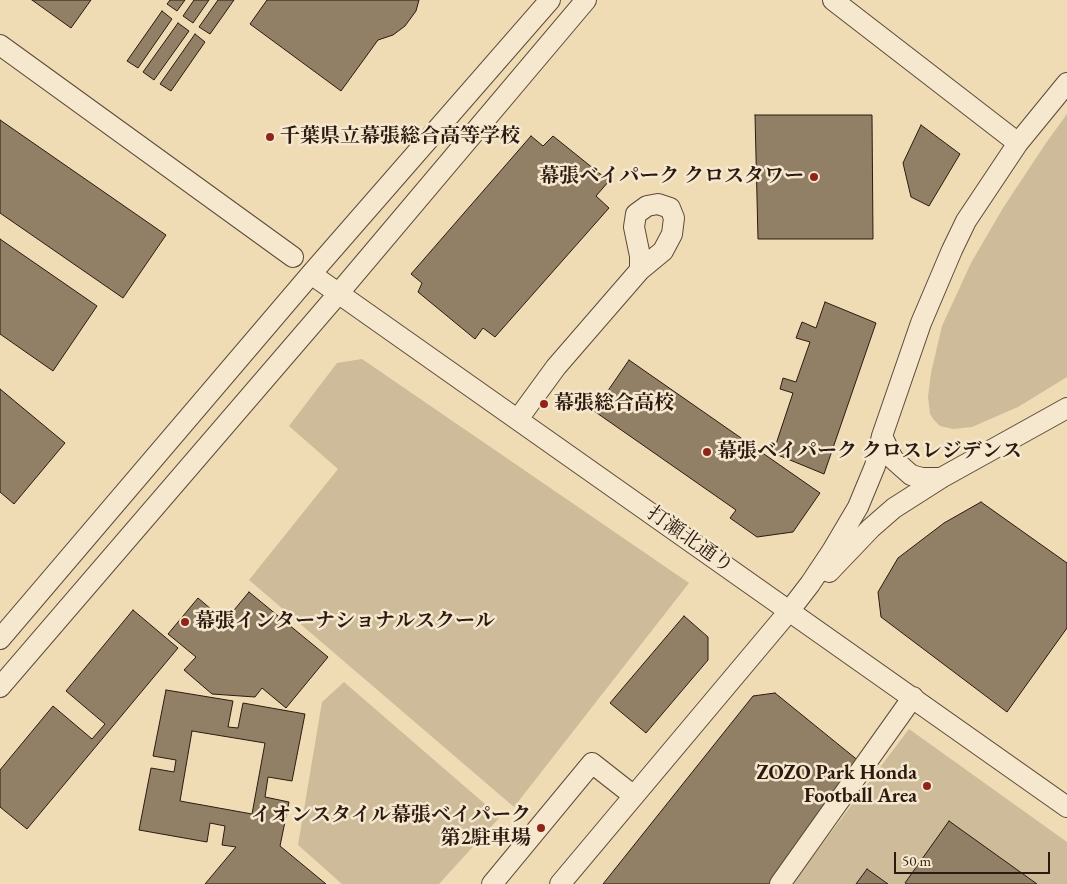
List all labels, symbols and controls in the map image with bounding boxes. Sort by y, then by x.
place label: 千葉県立幕張総合高等学校 [280,125,520,149]
marker: 千葉県立幕張総合高等学校 [264,131,276,143]
place label: 幕張ベイパーク クロスタワー [539,165,804,189]
marker: 幕張ベイパーク クロスタワー [808,171,820,183]
place label: 幕張総合高校 [554,392,674,416]
marker: 幕張総合高校 [538,398,550,410]
place label: 幕張ベイパーク クロスレジデンス [717,440,1022,464]
marker: 幕張ベイパーク クロスレジデンス [701,446,713,458]
street label: 打瀬北通り [642,501,738,579]
place label: 幕張インターナショナルスクール [195,610,495,634]
marker: 幕張インターナショナルスクール [179,616,191,628]
place label: ZOZO Park Honda Football Area [756,762,917,809]
marker: ZOZO Park Honda Football Area [921,780,933,792]
place label: イオンスタイル幕張ベイパーク 第2駐車場 [251,804,531,851]
marker: イオンスタイル幕張ベイパーク 第2駐車場 [535,822,547,834]
scale bar [897,842,1053,874]
text: 50 m [902,851,931,870]

